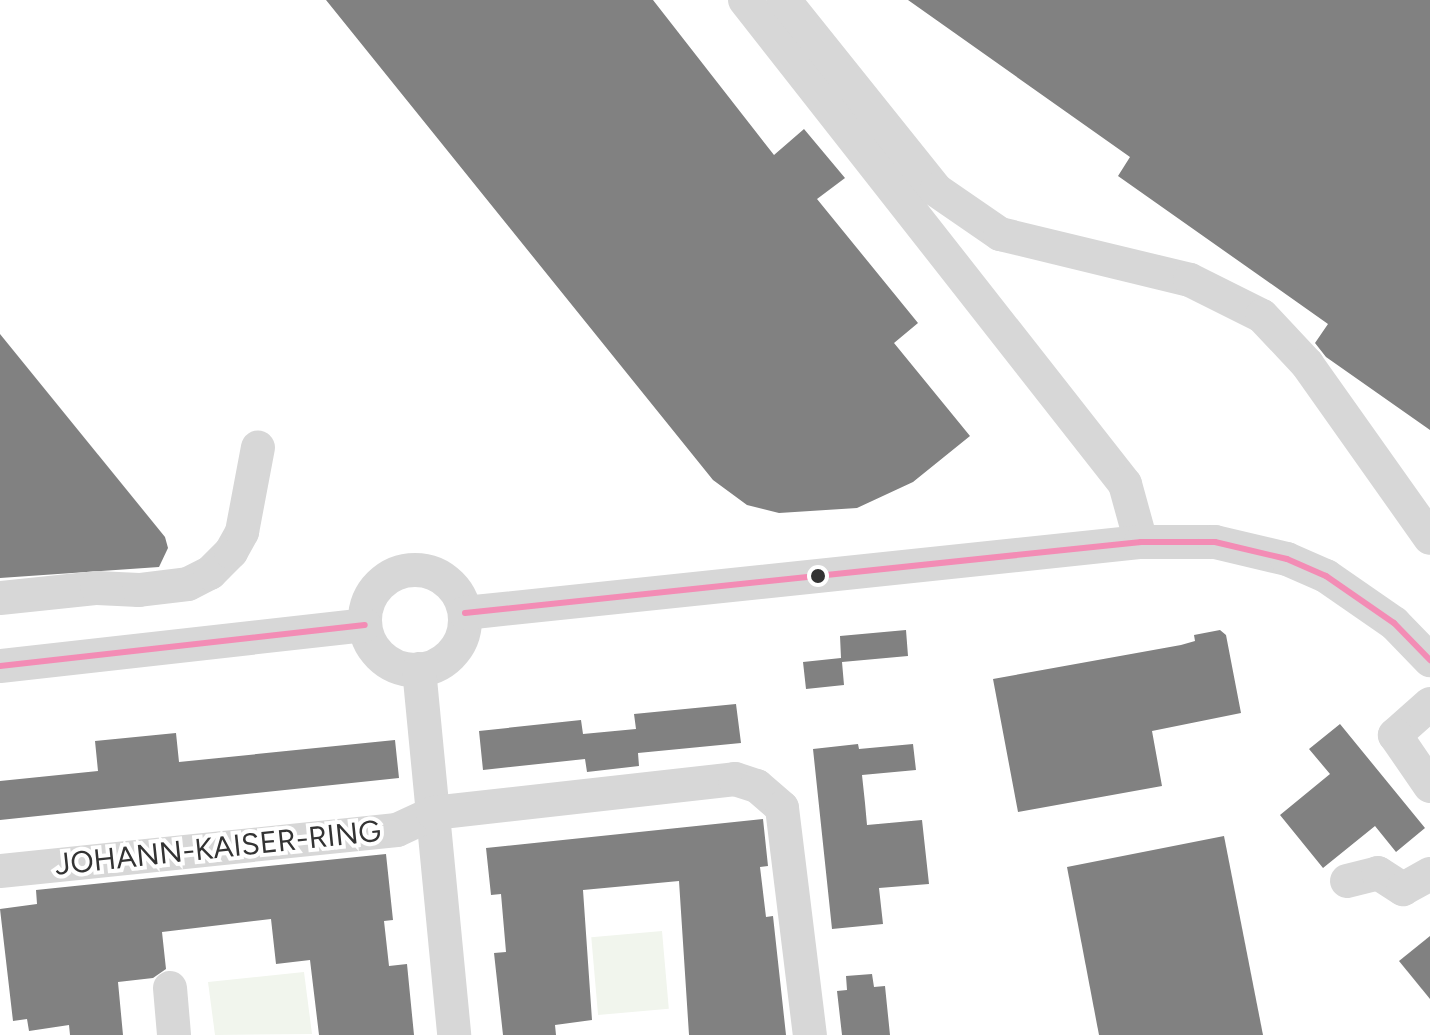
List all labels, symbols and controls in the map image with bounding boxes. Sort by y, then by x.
unlabelled marker [810,568,826,584]
street label: JOHANN-KAISER-RING [53,813,383,883]

